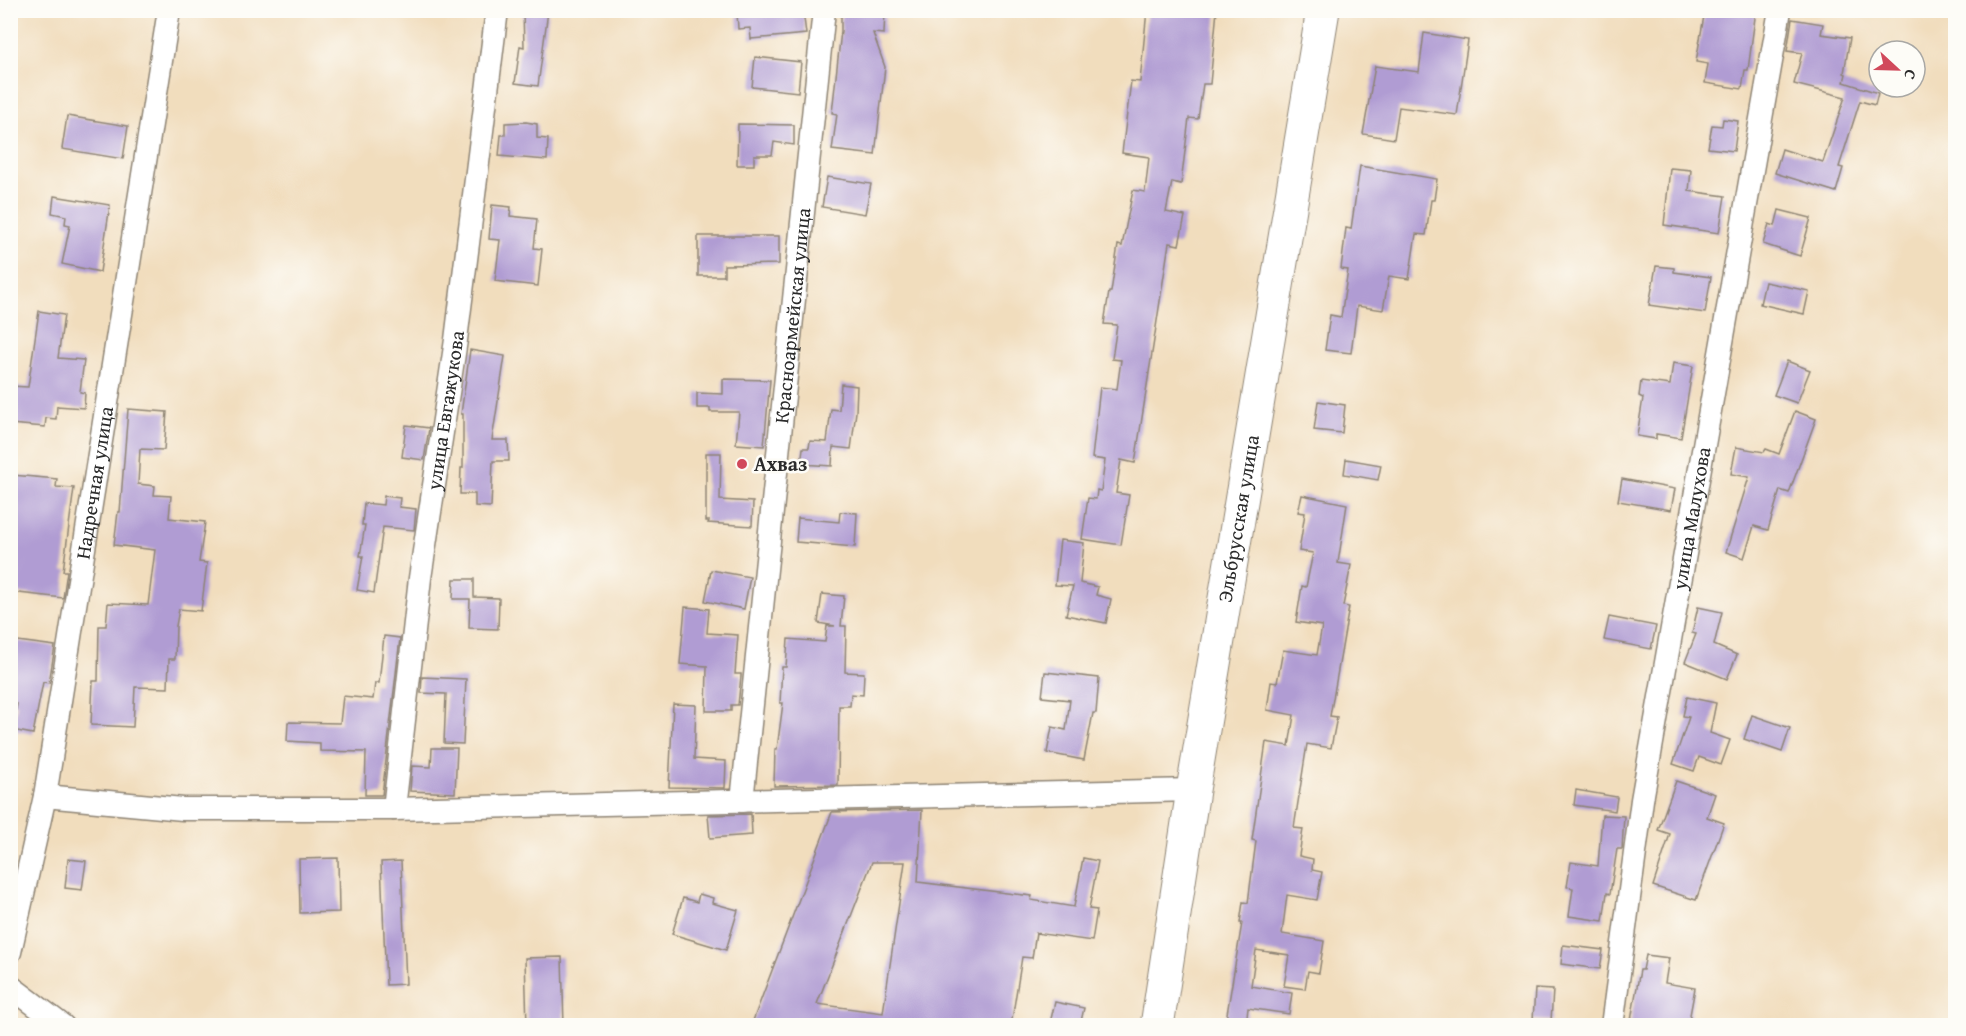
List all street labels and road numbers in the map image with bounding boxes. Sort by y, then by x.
street label: Красноармейская улица [766,206,817,425]
street label: улица Евгажукова [418,328,471,493]
street label: Надречная улица [68,404,120,561]
street label: Эльбрусская улица [1210,432,1266,604]
street label: улица Малухова [1664,444,1718,593]

